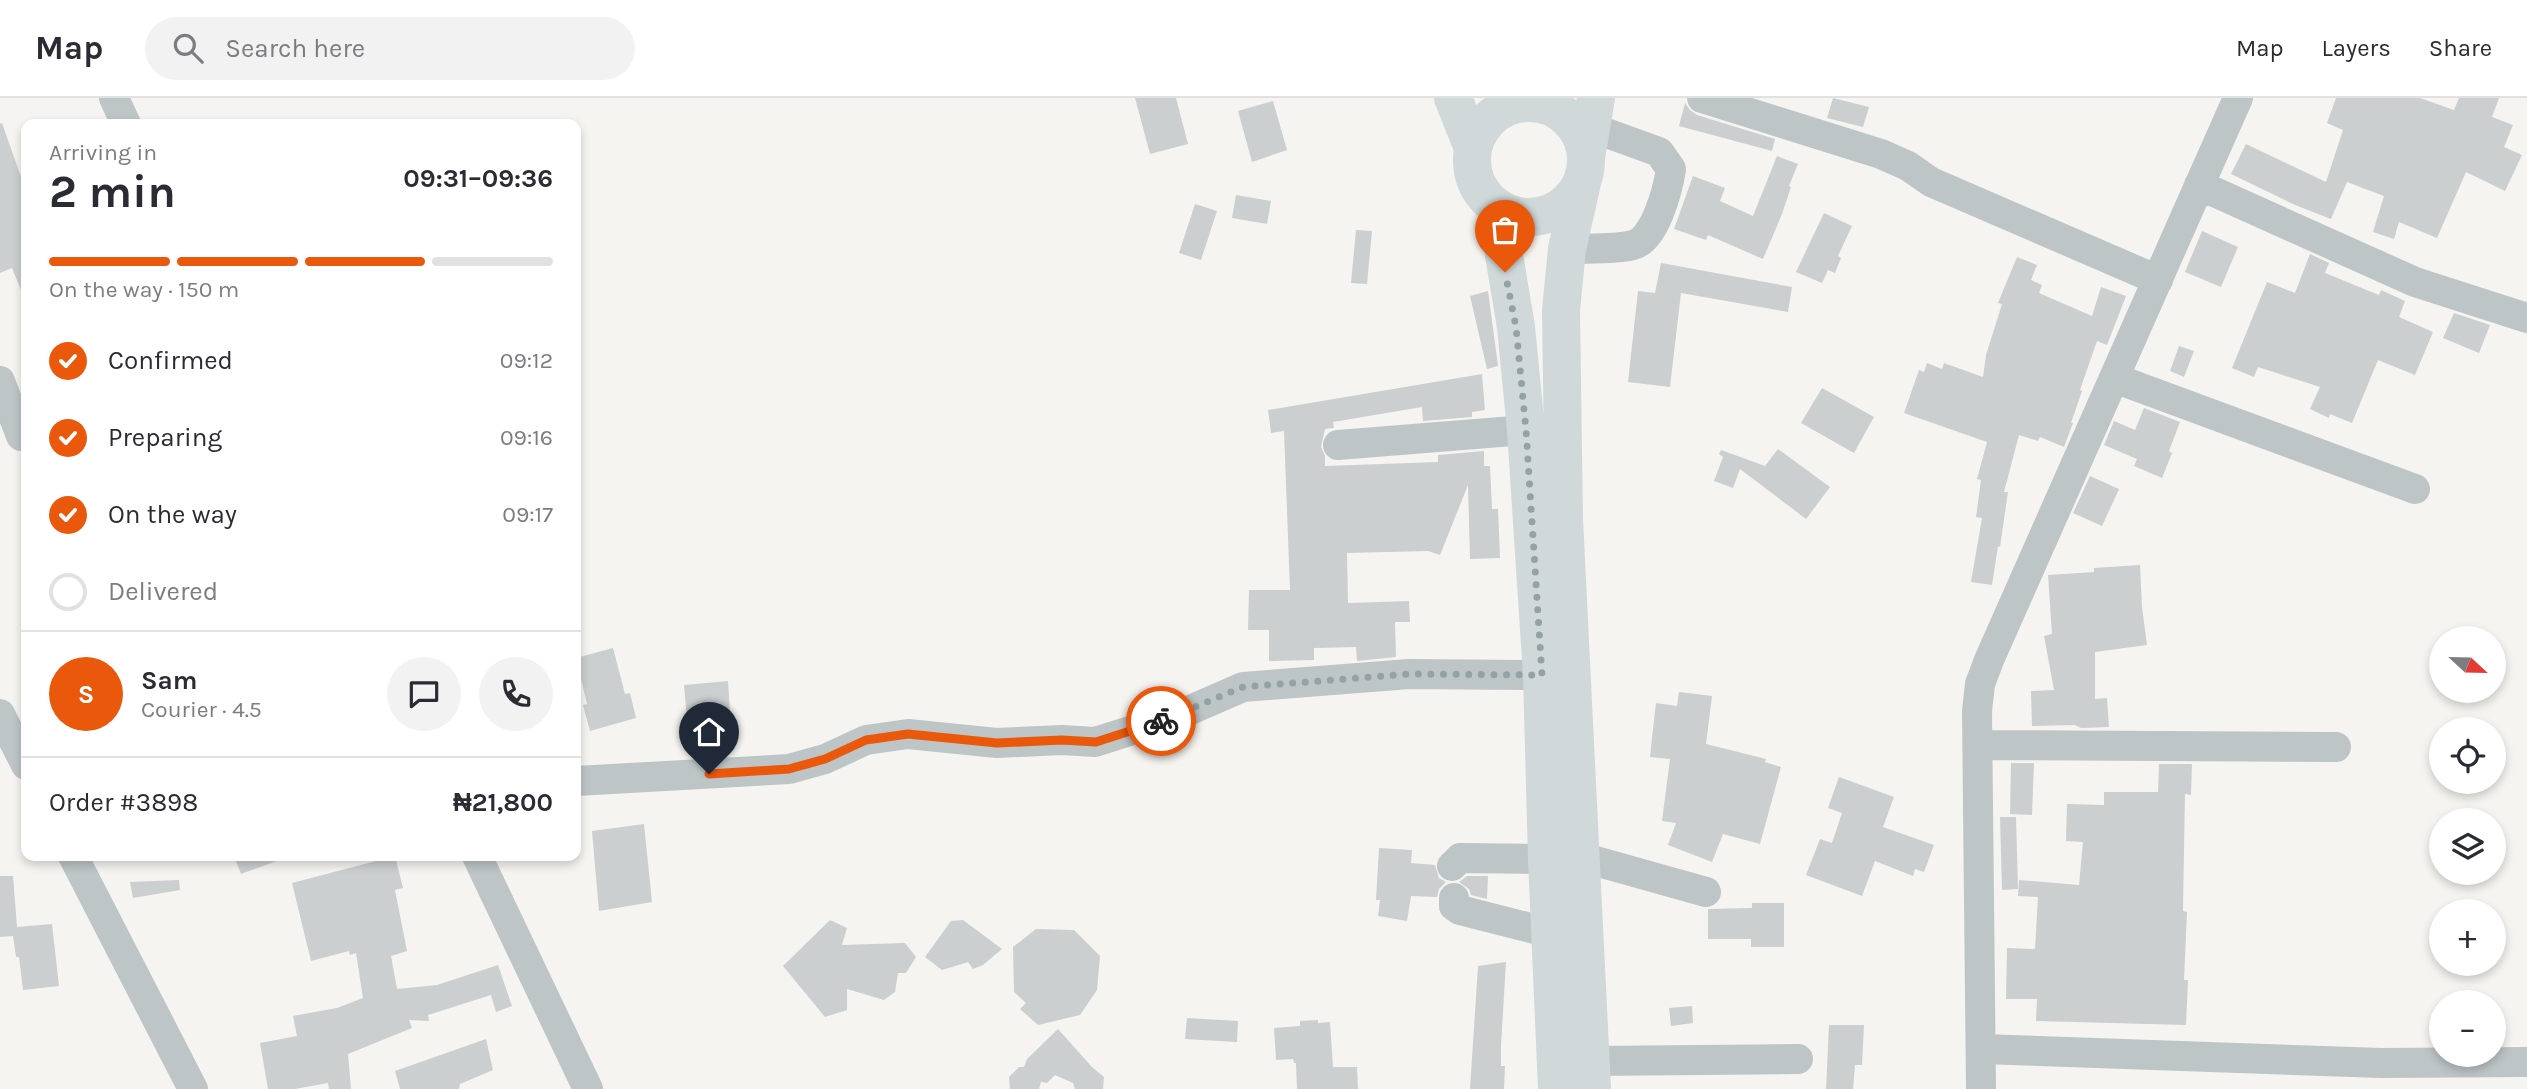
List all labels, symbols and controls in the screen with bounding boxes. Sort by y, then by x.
search box [145,17,635,80]
text: Map [35,29,103,67]
icon: search [169,29,207,67]
text: Search here [225,33,365,64]
text: Map [2236,34,2284,62]
text: Layers [2322,34,2391,62]
text: Share [2429,34,2492,62]
text: Arriving in [49,139,157,166]
text: 09:31–09:36 [403,163,553,194]
text: 2 min [49,165,176,219]
pin [1475,200,1535,272]
icon: bag [1486,211,1524,249]
text: On the way · 150 m [49,276,239,303]
icon: check [49,342,87,380]
text: Confirmed [108,345,233,376]
text: 09:12 [500,347,553,374]
icon: check [49,419,87,457]
text: Preparing [108,422,222,453]
text: 09:16 [500,424,553,451]
icon: check [49,496,87,534]
text: On the way [108,499,237,530]
text: 09:17 [502,501,553,528]
text: Delivered [108,576,218,607]
north arrow [2429,626,2506,704]
map controls [2429,626,2506,1067]
button: chat [387,657,461,731]
button: phone [479,657,553,731]
text: Sam [141,665,197,696]
text: S [78,679,94,710]
courier [1126,686,1196,756]
text: Courier · 4.5 [141,696,262,723]
pin [679,702,739,774]
icon: bike [1142,702,1180,740]
icon: home [690,713,728,751]
button: locate [2429,717,2506,794]
text: Order #3898 [49,787,198,818]
text: ₦21,800 [453,787,553,818]
button: layers [2429,808,2506,885]
button: + [2429,899,2506,976]
button: − [2429,990,2506,1067]

